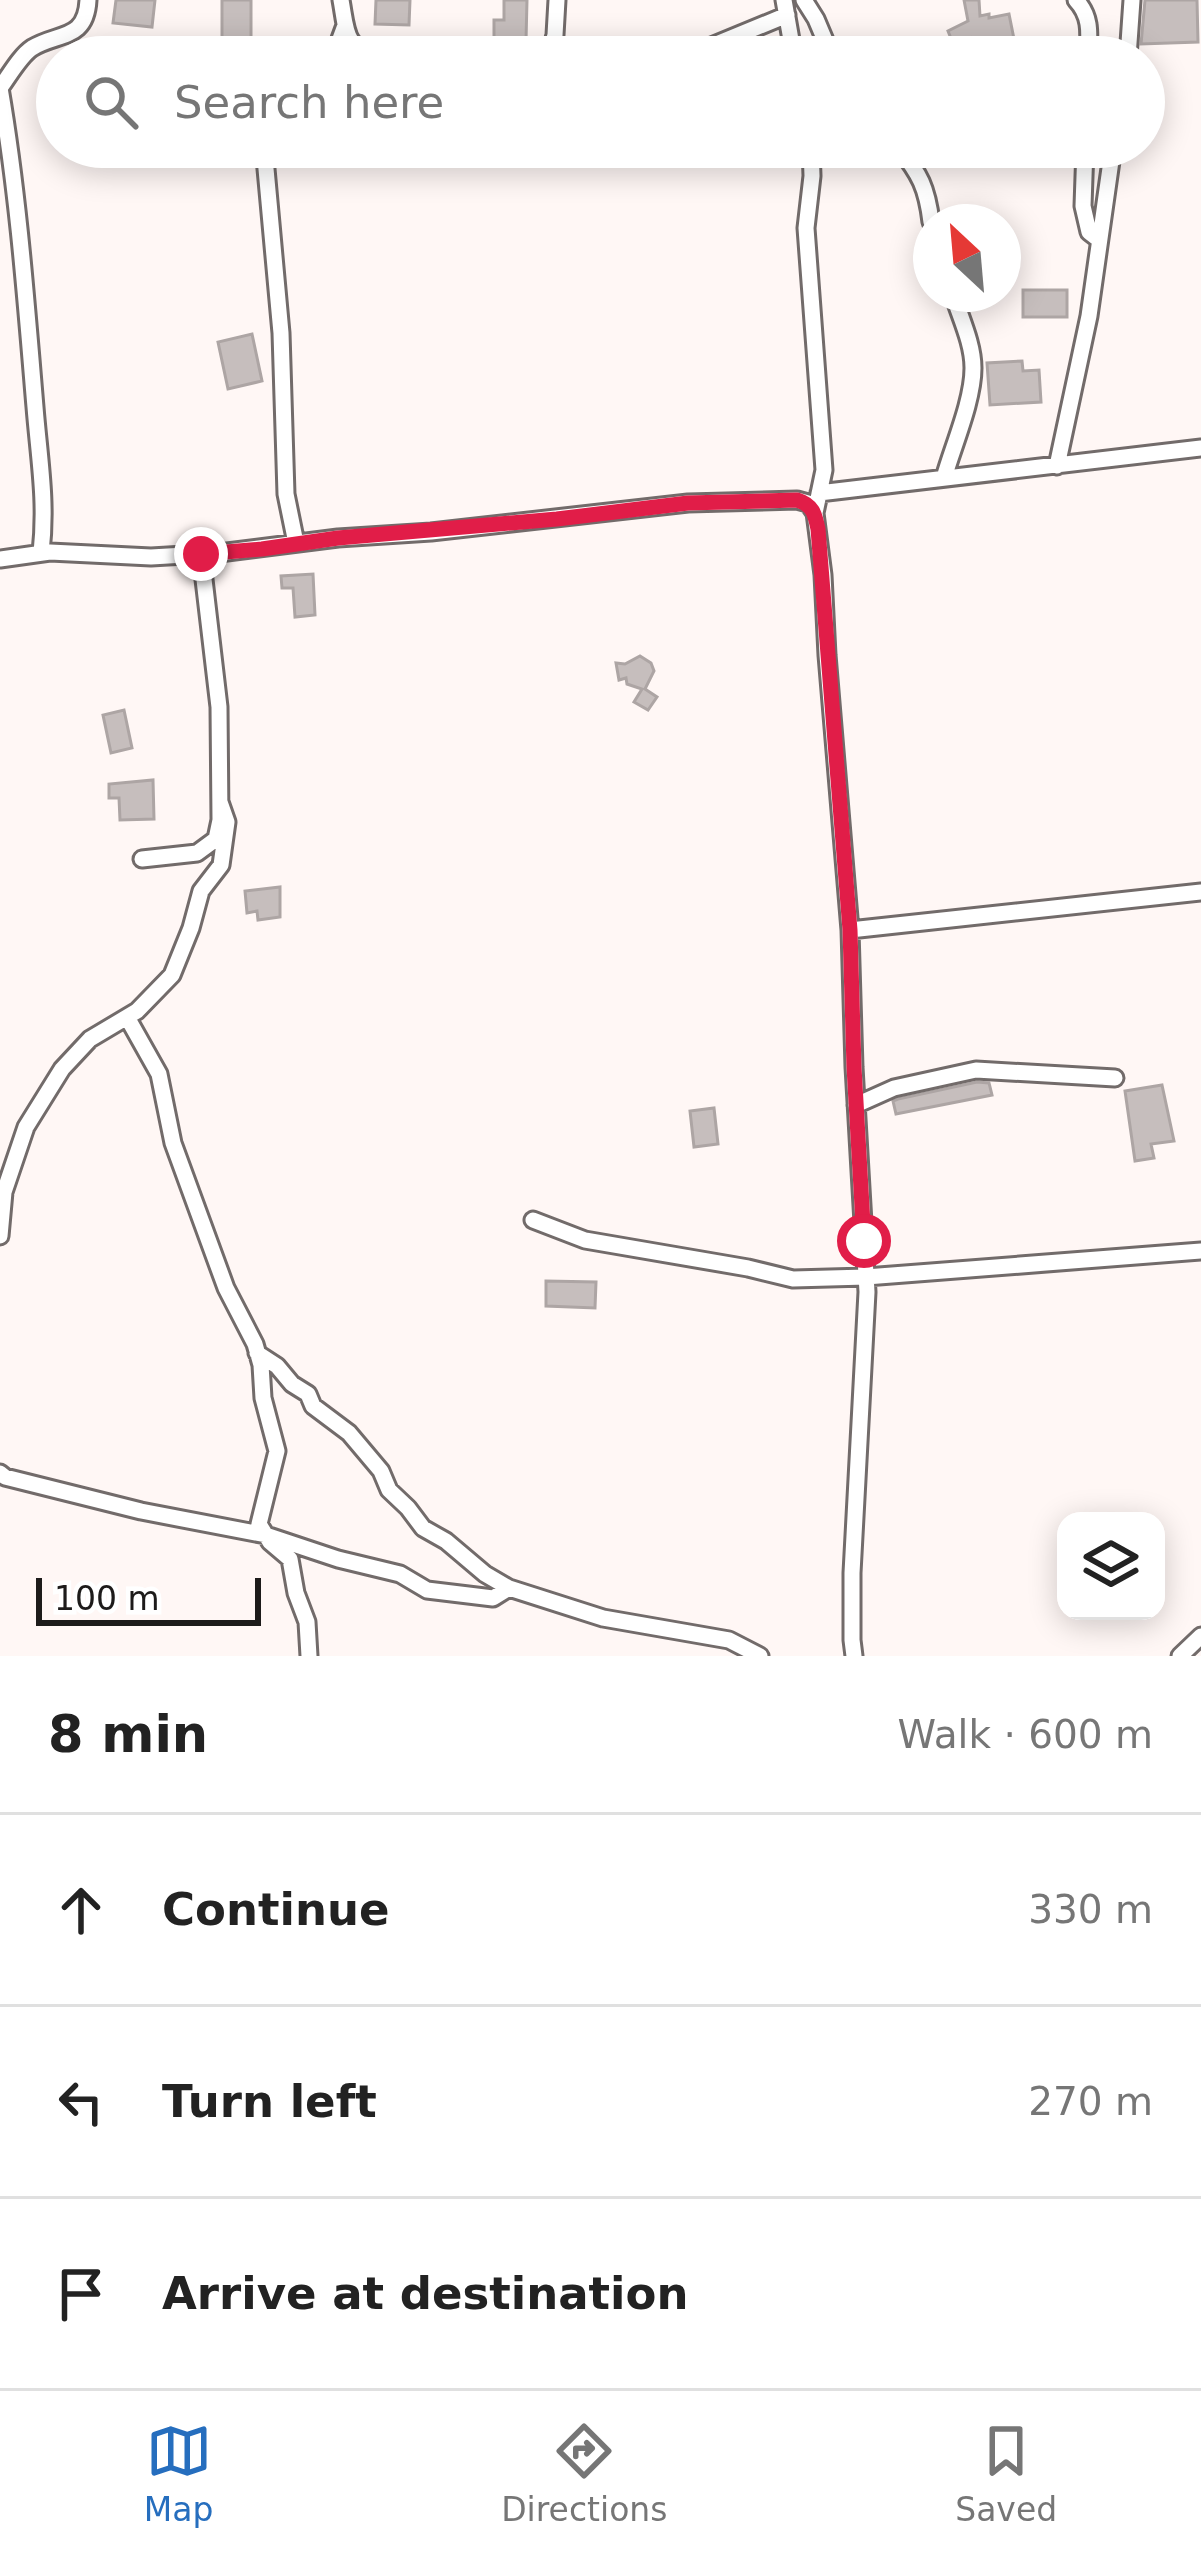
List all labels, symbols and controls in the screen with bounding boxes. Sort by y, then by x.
search box [36,36,1165,168]
icon: search [78,69,144,135]
text: Search here [174,76,444,129]
north arrow [913,204,1021,312]
route end [174,527,228,581]
route start [837,1214,891,1268]
map controls [1057,1512,1165,1620]
button: layers [1057,1512,1165,1620]
scale bar [36,1572,261,1625]
text: 100 m [54,1579,160,1618]
text: 8 min [48,1705,208,1764]
text: Walk · 600 m [898,1712,1153,1757]
icon: ahead [48,1877,114,1943]
text: Continue [162,1883,390,1936]
text: 330 m [1028,1887,1153,1932]
icon: left [48,2069,114,2135]
text: Turn left [162,2075,377,2128]
text: 270 m [1028,2079,1153,2124]
icon: arrive [48,2261,114,2327]
text: Arrive at destination [162,2267,688,2320]
tab: Map [144,2418,214,2529]
tab: Directions [501,2418,667,2529]
tab: Saved [955,2418,1057,2529]

